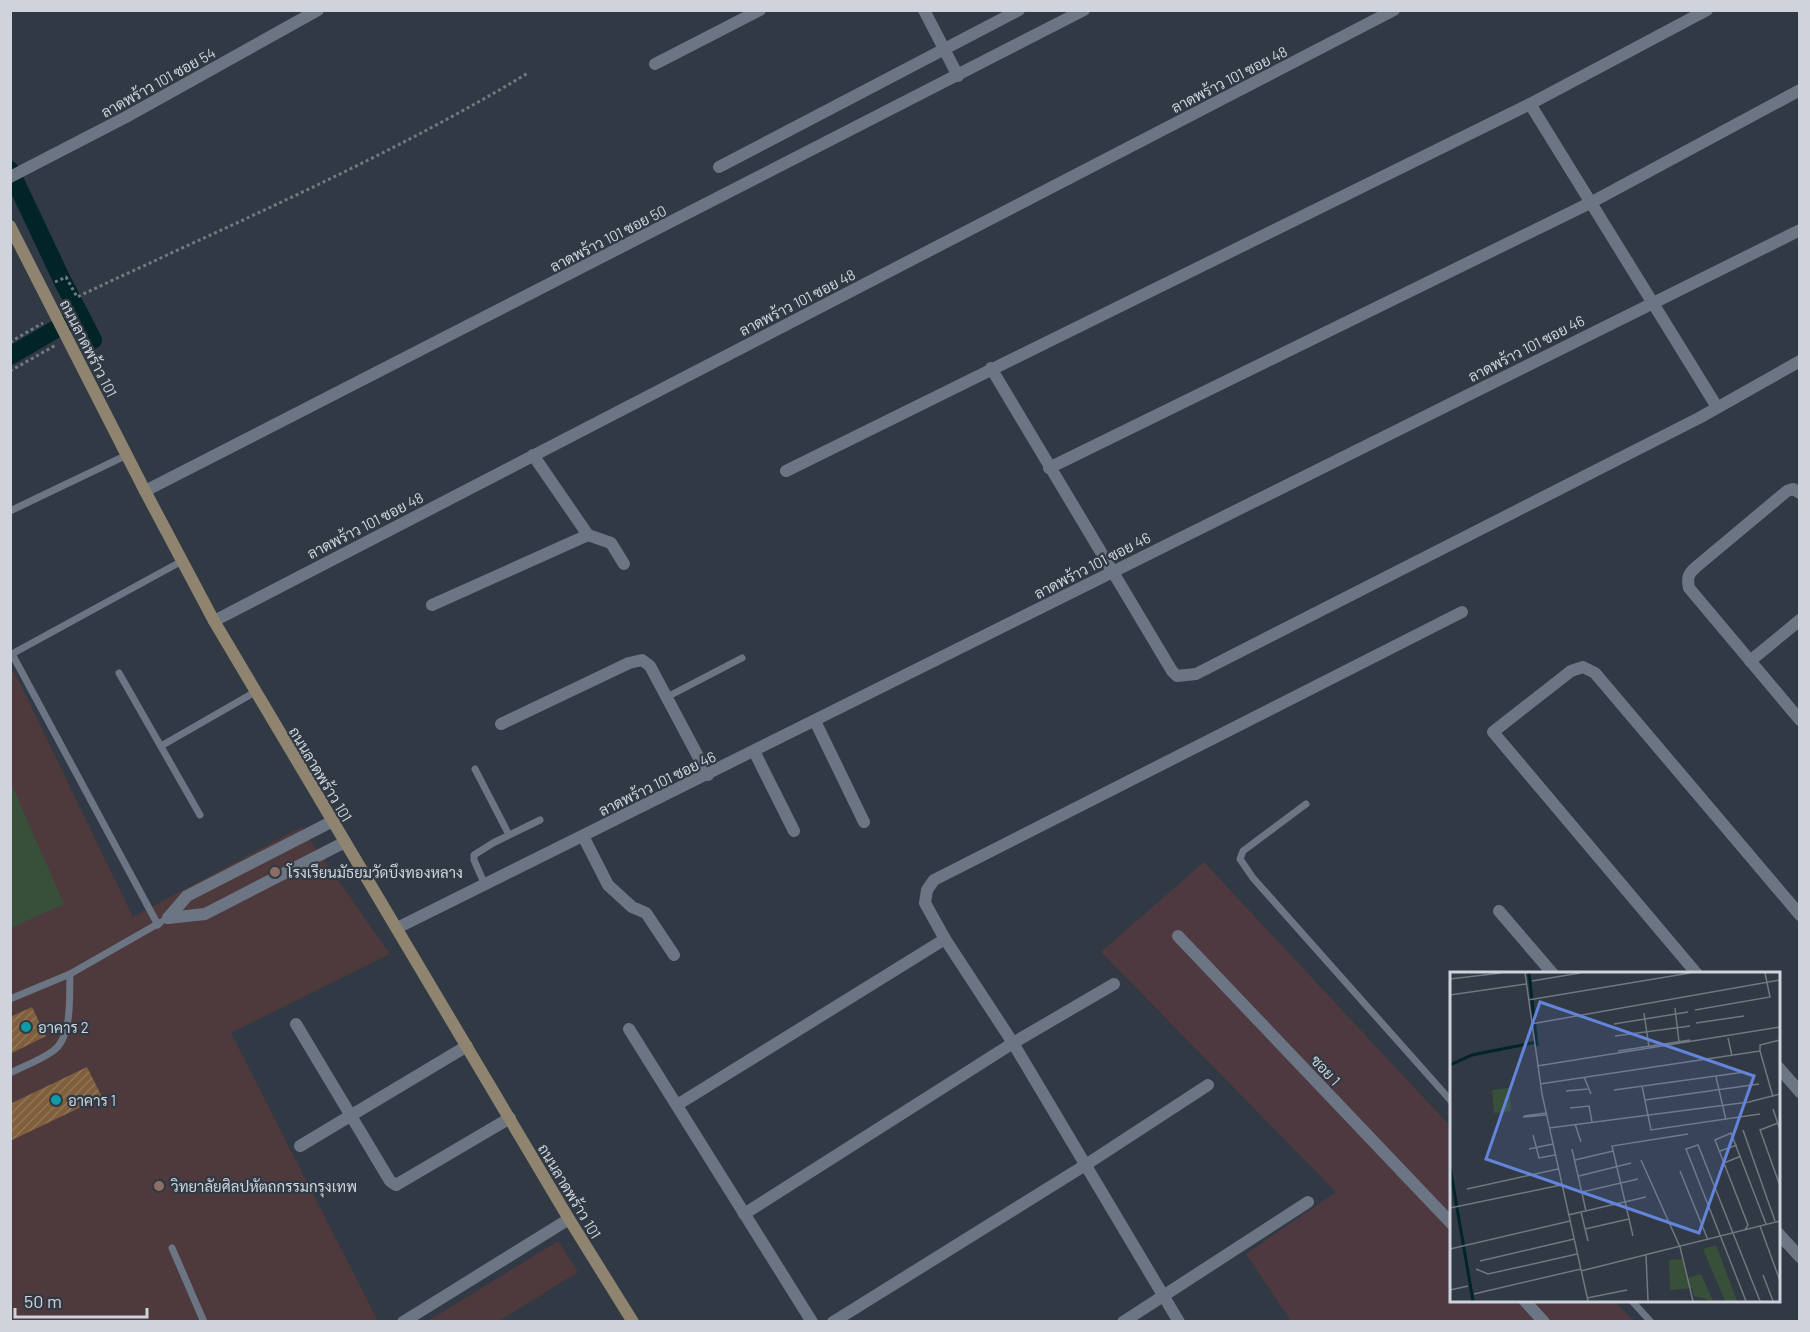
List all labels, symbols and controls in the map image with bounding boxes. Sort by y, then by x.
street label: ลาดพร้าว 101 ซอย 48 [1168,42,1290,116]
street label: ลาดพร้าว 101 ซอย 54 [98,43,218,121]
street label: ลาดพร้าว 101 ซอย 50 [547,201,669,275]
street label: ลาดพร้าว 101 ซอย 48 [736,265,858,339]
street label: ถนนลาดพร้าว 101 [57,296,121,400]
street label: ลาดพร้าว 101 ซอย 46 [1465,311,1587,385]
street label: ลาดพร้าว 101 ซอย 48 [304,488,426,562]
street label: ลาดพร้าว 101 ซอย 46 [1031,528,1153,602]
street label: ถนนลาดพร้าว 101 [286,723,356,825]
street label: ลาดพร้าว 101 ซอย 46 [596,747,718,819]
place label: โรงเรียนมัธยมวัดบึงทองหลาง [286,863,463,881]
marker: โรงเรียนมัธยมวัดบึงทองหลาง [268,865,282,879]
inset map [1450,972,1780,1302]
place label: อาคาร 2 [38,1018,89,1036]
marker: อาคาร 2 [19,1020,33,1034]
street label: ซอย 1 [1308,1051,1344,1089]
place label: อาคาร 1 [68,1091,116,1109]
marker: อาคาร 1 [49,1093,63,1107]
street label: ถนนลาดพร้าว 101 [535,1140,605,1242]
place label: วิทยาลัยศิลปหัตถกรรมกรุงเทพ [171,1177,357,1198]
marker: วิทยาลัยศิลปหัตถกรรมกรุงเทพ [152,1179,166,1193]
scale bar [15,1281,147,1319]
text: 50 m [24,1290,62,1312]

